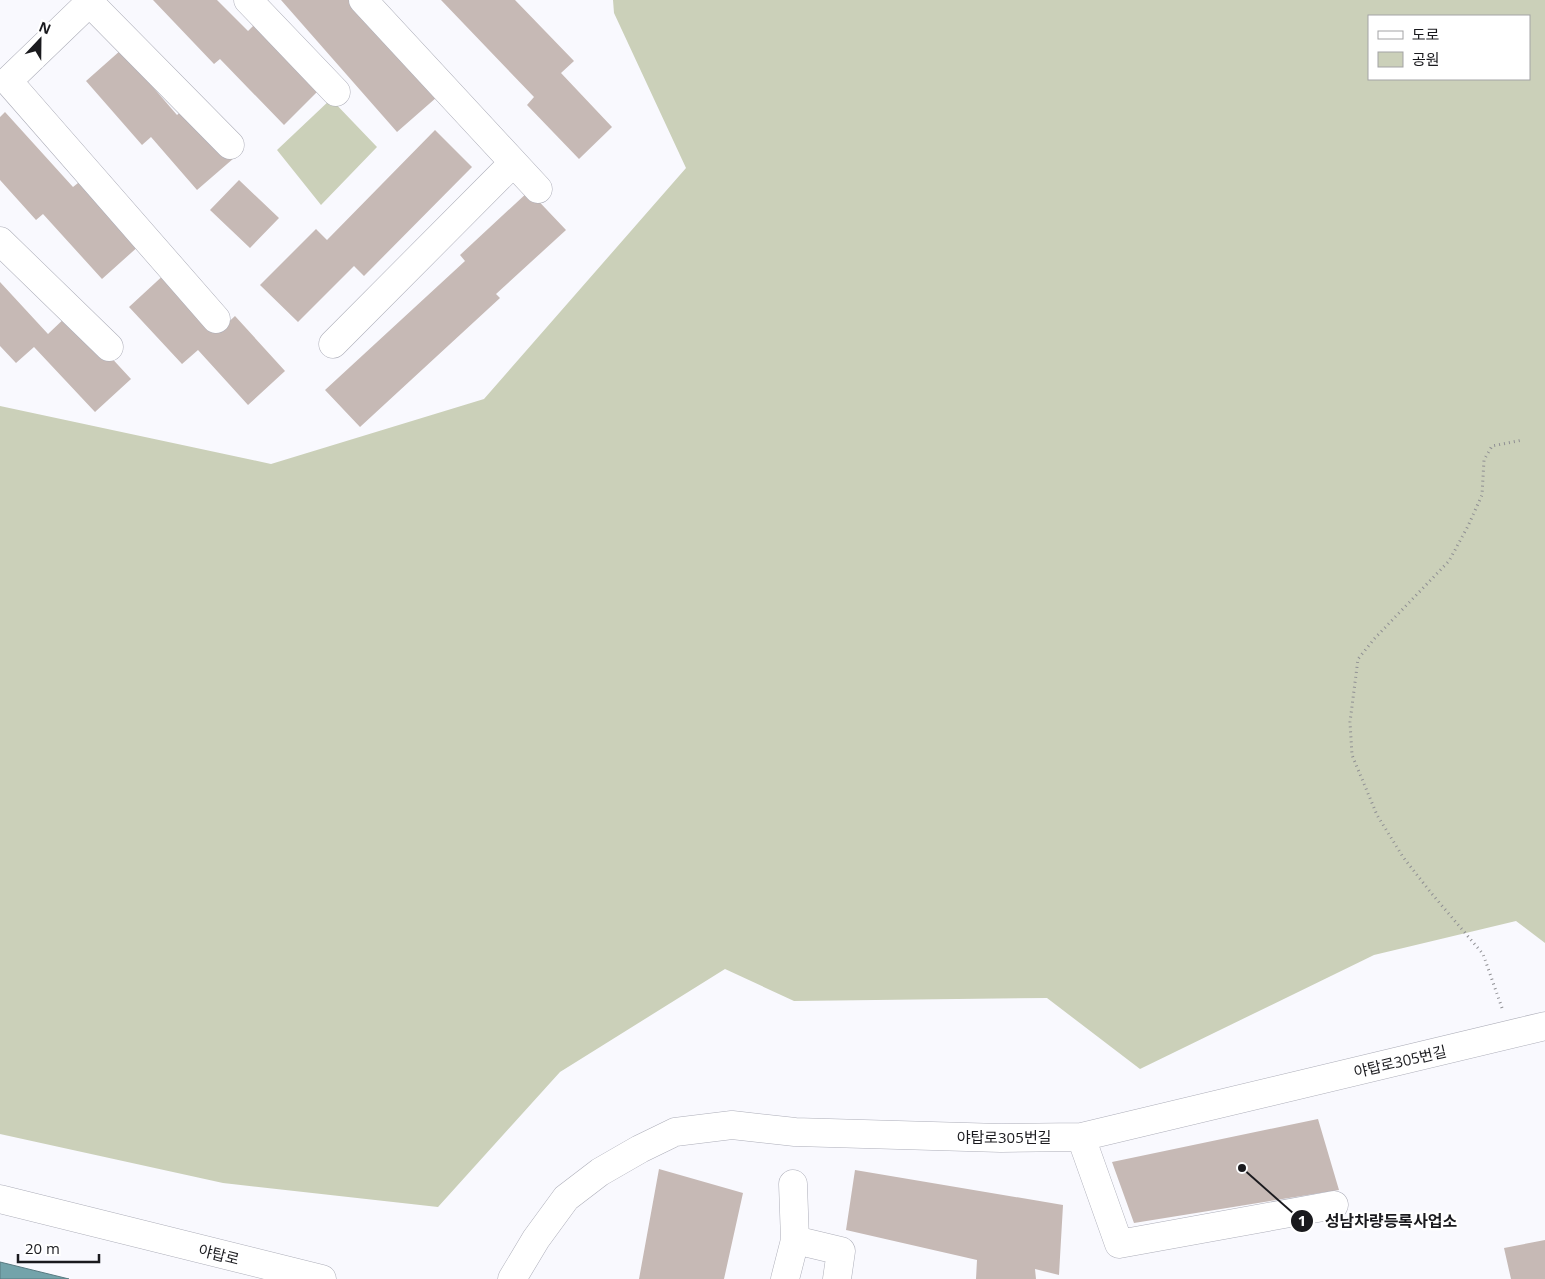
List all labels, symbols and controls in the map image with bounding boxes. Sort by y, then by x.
north arrow [15,15,65,65]
legend [1368,15,1530,80]
text: N [36,17,54,38]
text: 도로 [1412,24,1440,44]
text: 공원 [1412,49,1440,69]
street label: 야탑로305번길 [1352,1041,1448,1081]
street label: 야탑로305번길 [957,1127,1051,1147]
callout: 성남차량등록사업소 [1290,1205,1467,1236]
text: 1 [1298,1210,1306,1230]
text: 성남차량등록사업소 [1325,1210,1458,1232]
scale bar [18,1232,99,1264]
text: 20 m [25,1238,60,1258]
street label: 야탑로 [196,1239,242,1269]

